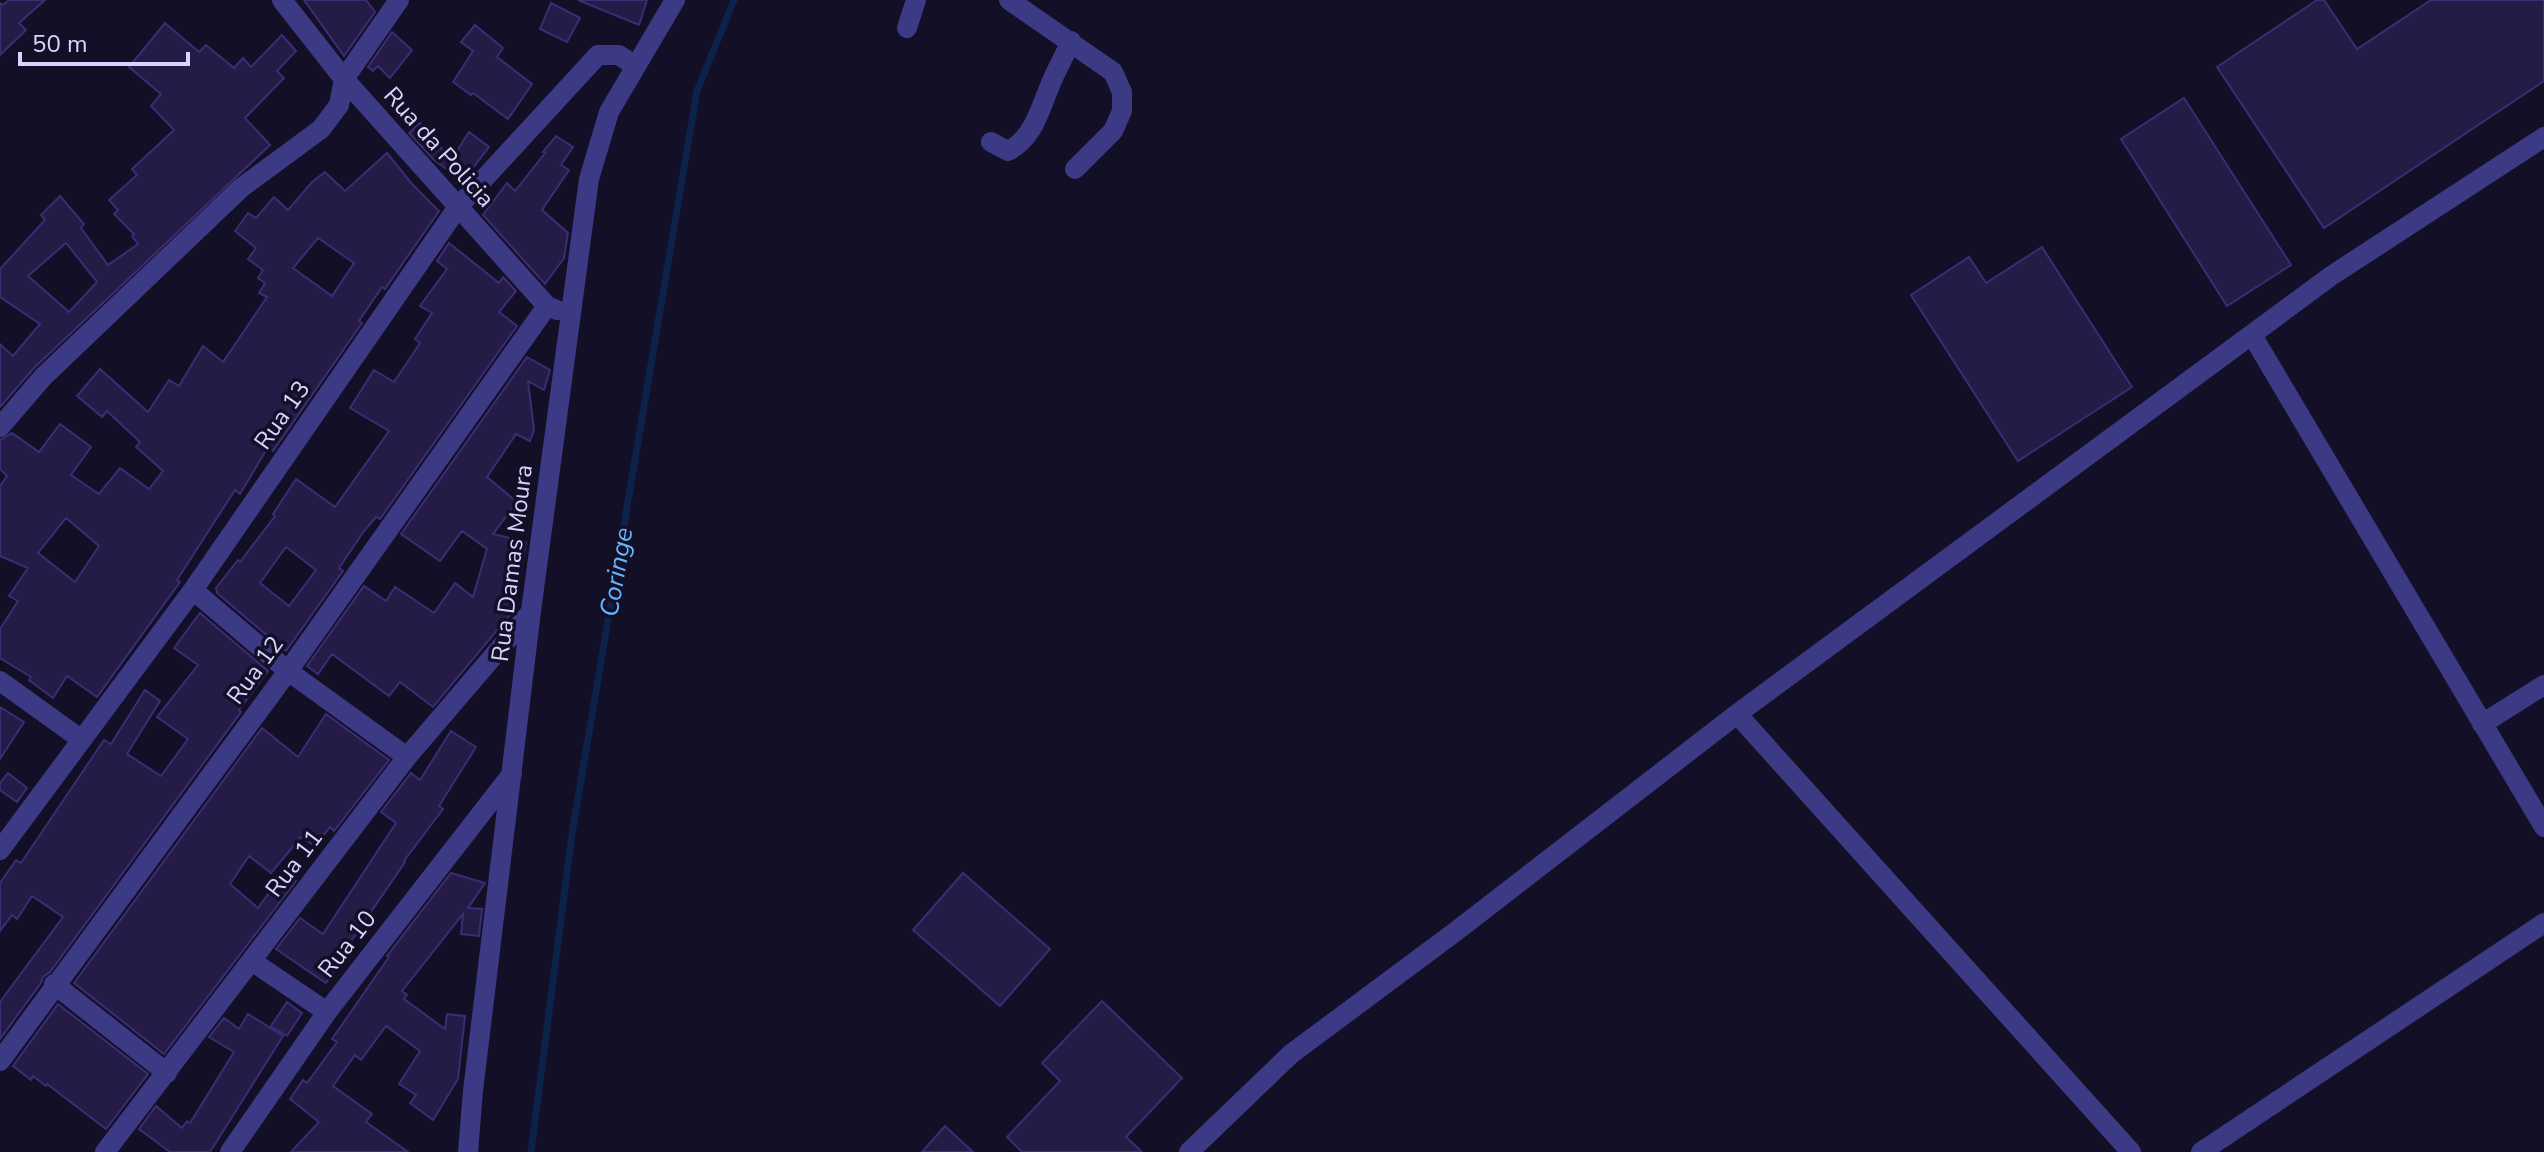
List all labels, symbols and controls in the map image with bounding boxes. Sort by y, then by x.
scale bar [20,16,188,66]
text: 50 m [32,28,88,60]
street label: Rua da Policia [376,80,502,214]
street label: Rua 13 [247,374,317,456]
street label: Rua Damas Moura [484,463,540,663]
water label: Coringe [591,524,642,620]
street label: Rua 12 [219,629,291,711]
street label: Rua 11 [258,823,330,903]
street label: Rua 10 [311,904,383,984]

